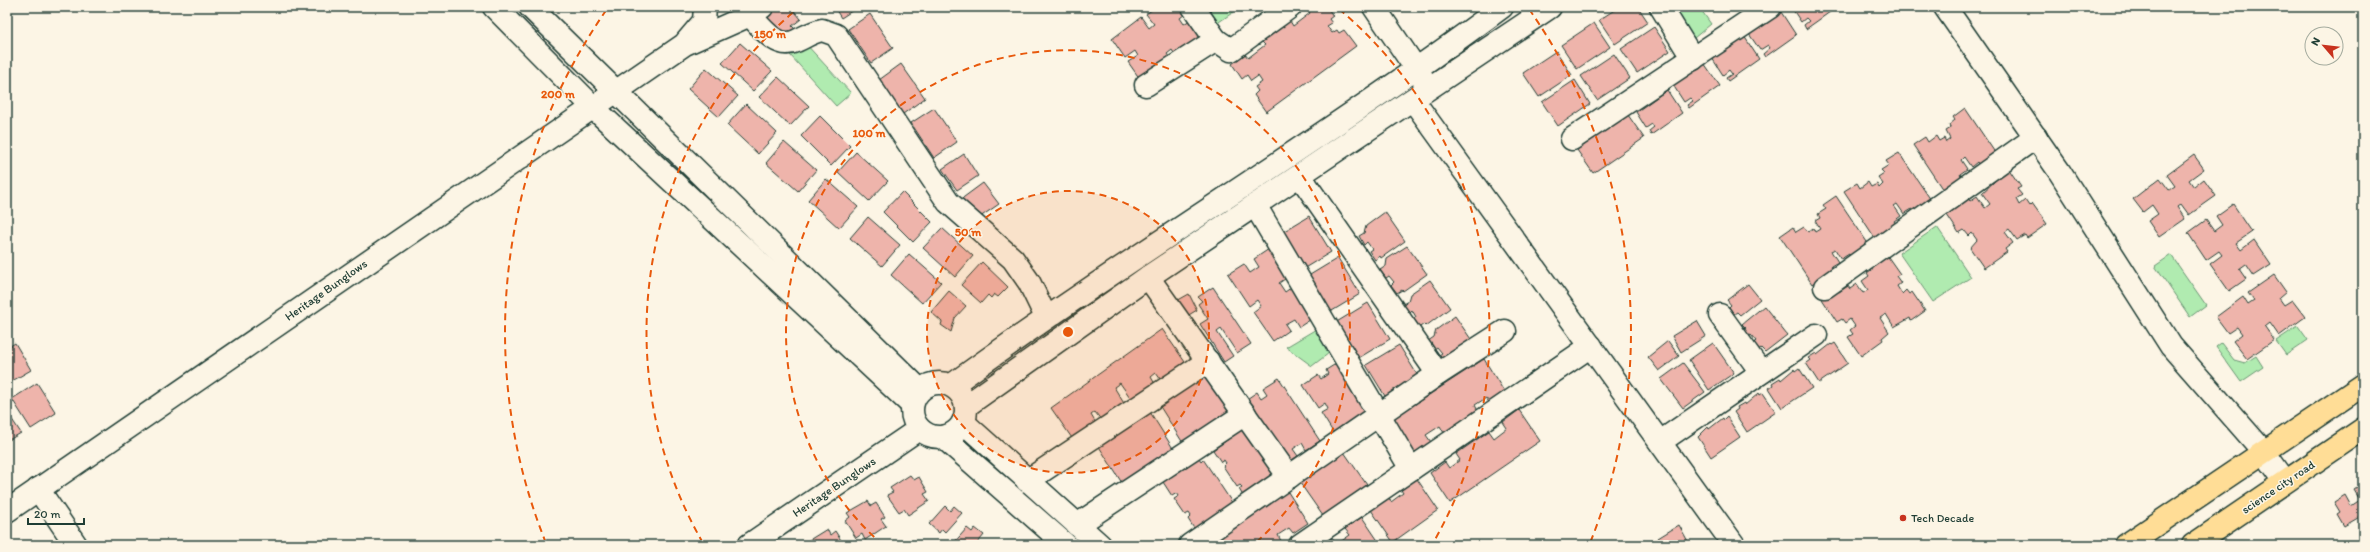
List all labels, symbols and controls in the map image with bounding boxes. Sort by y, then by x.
north arrow [2304,26,2344,66]
text: 150 m [754,27,787,41]
text: N [2308,35,2323,48]
text: 200 m [541,87,576,101]
text: 100 m [852,126,886,140]
text: 50 m [955,225,982,239]
street label: Heritage Bunglows [282,256,370,324]
centre of rings [1061,325,1075,339]
street label: Heritage Bunglows [790,454,878,520]
street label: science city road [2239,457,2318,517]
scale bar [28,500,84,526]
text: 20 m [34,507,61,521]
place label: Tech Decade [1911,511,1974,525]
marker: Tech Decade [1898,513,1908,523]

